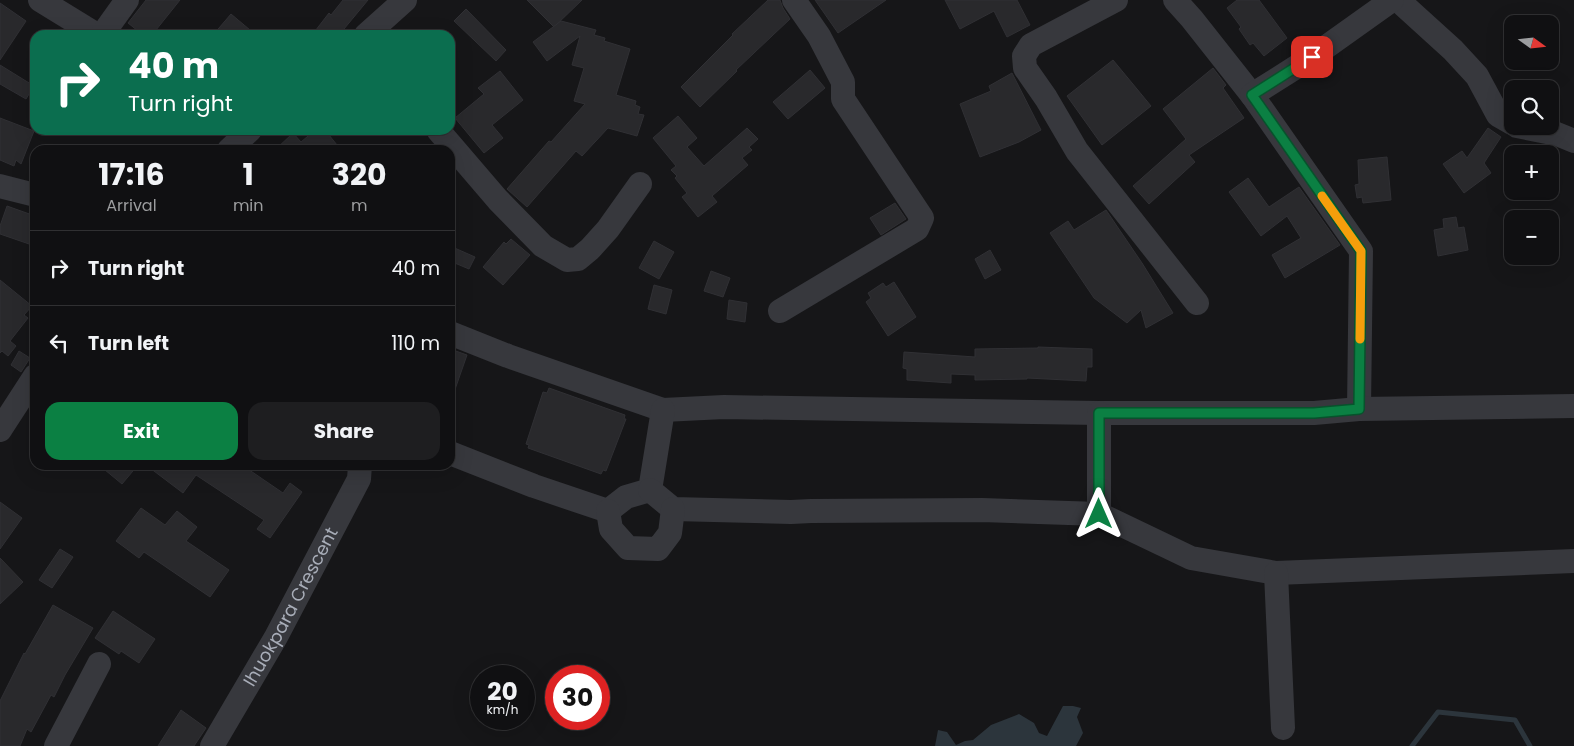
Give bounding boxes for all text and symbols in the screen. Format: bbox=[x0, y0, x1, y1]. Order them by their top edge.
north arrow bbox=[1504, 15, 1559, 70]
map controls bbox=[1504, 15, 1559, 265]
pin bbox=[1291, 36, 1333, 78]
text: 40 m bbox=[128, 41, 219, 90]
icon: arrive bbox=[1298, 43, 1326, 71]
icon: right bbox=[45, 50, 110, 115]
button: search bbox=[1504, 80, 1559, 135]
text: Turn right bbox=[128, 88, 233, 119]
button: + bbox=[1504, 145, 1559, 200]
text: 17:16 bbox=[98, 153, 165, 196]
text: 1 bbox=[243, 153, 254, 196]
text: 320 bbox=[332, 153, 387, 196]
text: Arrival bbox=[106, 194, 157, 217]
text: min bbox=[233, 194, 264, 217]
text: m bbox=[351, 194, 368, 217]
button: − bbox=[1504, 210, 1559, 265]
icon: right bbox=[45, 254, 73, 282]
text: Turn right bbox=[88, 255, 184, 282]
text: 40 m bbox=[391, 255, 440, 282]
icon: left bbox=[45, 329, 73, 357]
text: Turn left bbox=[88, 330, 169, 357]
text: 110 m bbox=[391, 330, 440, 357]
button: Exit bbox=[45, 402, 238, 460]
button: Share bbox=[248, 402, 440, 460]
position arrow bbox=[1072, 487, 1124, 539]
street label: Ihuokpara Crescent bbox=[237, 523, 344, 691]
speed limit sign: 30 bbox=[545, 665, 610, 730]
text: 20 bbox=[487, 674, 518, 709]
text: km/h bbox=[487, 701, 518, 718]

